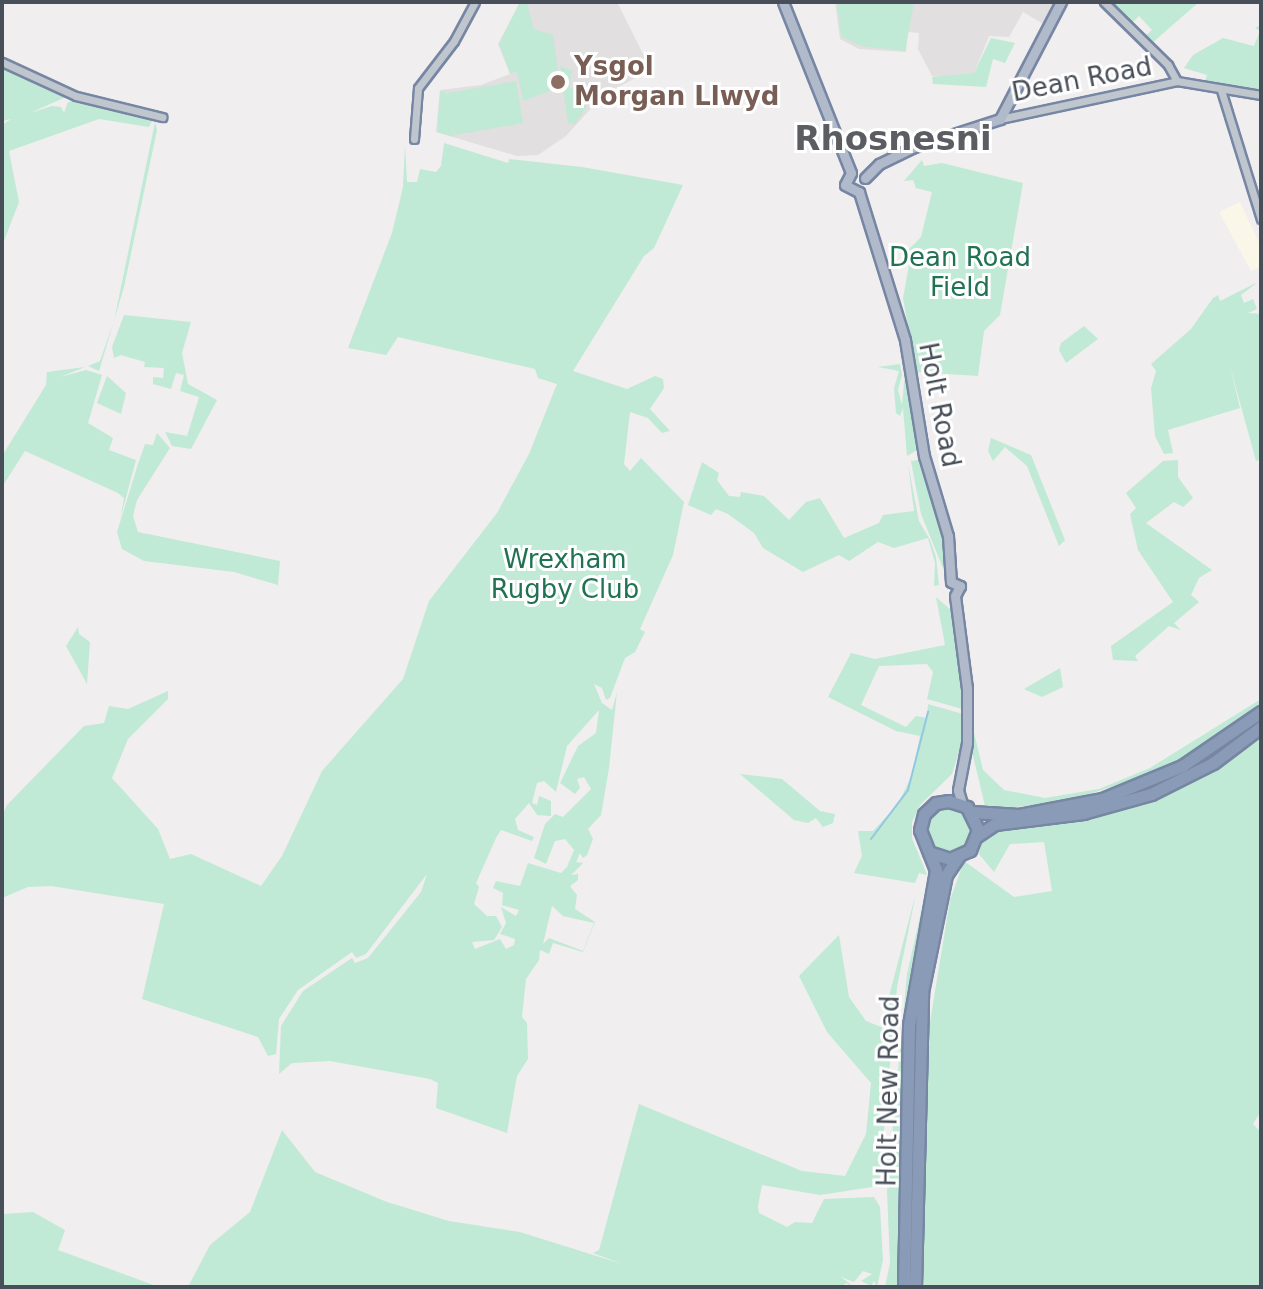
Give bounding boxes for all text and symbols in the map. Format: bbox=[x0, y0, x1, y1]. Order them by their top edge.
place label: Ysgol Morgan Llwyd bbox=[574, 51, 779, 112]
street label: Dean Road bbox=[1009, 51, 1155, 109]
marker: Ysgol Morgan Llwyd bbox=[549, 73, 567, 91]
district label: Rhosnesni bbox=[794, 119, 992, 159]
park label: Dean Road Field bbox=[889, 242, 1031, 304]
street label: Holt Road bbox=[912, 340, 966, 470]
park label: Wrexham Rugby Club bbox=[491, 544, 639, 606]
street label: Holt New Road bbox=[872, 995, 906, 1187]

